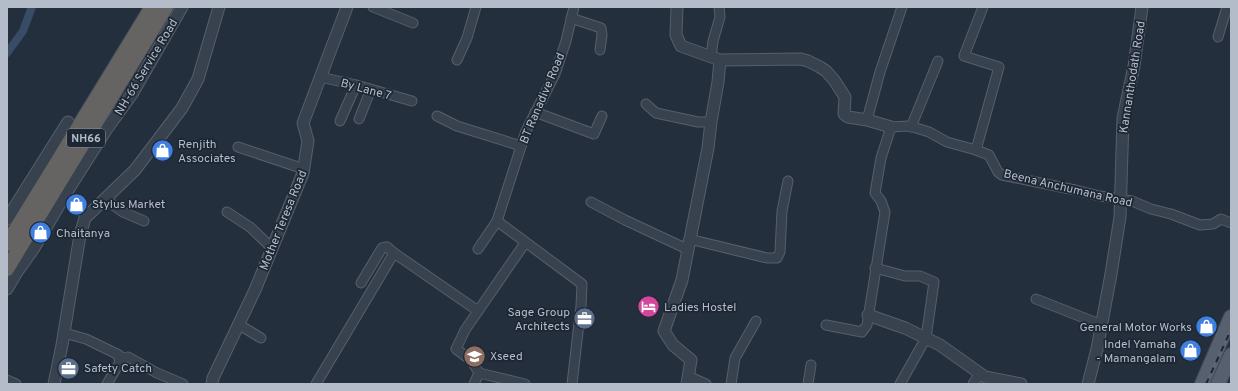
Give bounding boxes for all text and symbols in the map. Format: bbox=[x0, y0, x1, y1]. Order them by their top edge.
street label: NH-66 Service Road bbox=[112, 16, 182, 119]
street label: Kannanthodath Road bbox=[1116, 20, 1150, 135]
street label: BT Ranadive Road bbox=[516, 50, 569, 146]
street label: By Lane 7 bbox=[339, 76, 393, 104]
road number: NH66 bbox=[67, 129, 105, 147]
place label: Renjith Associates bbox=[178, 137, 236, 167]
shop icon: Renjith Associates bbox=[150, 138, 176, 164]
street label: Beena Anchumana Road bbox=[1002, 166, 1134, 212]
street label: Mother Teresa Road bbox=[257, 168, 311, 273]
shop icon: Stylus Market bbox=[64, 191, 90, 217]
place label: Stylus Market bbox=[92, 197, 165, 213]
shop icon: Chaitanya bbox=[28, 220, 54, 246]
place label: Chaitanya bbox=[56, 226, 110, 242]
hotel icon: Ladies Hostel bbox=[635, 294, 661, 320]
place label: Ladies Hostel bbox=[664, 300, 736, 316]
place label: Sage Group Architects bbox=[507, 305, 570, 335]
office icon: Sage Group Architects bbox=[572, 306, 598, 332]
shop icon: General Motor Works bbox=[1194, 314, 1220, 340]
place label: General Motor Works bbox=[1080, 320, 1192, 336]
place label: Indel Yamaha - Mamangalam bbox=[1096, 337, 1176, 367]
shop icon: Indel Yamaha - Mamangalam bbox=[1178, 338, 1204, 364]
school or university icon: Xseed bbox=[462, 343, 488, 369]
place label: Xseed bbox=[490, 349, 523, 365]
office icon: Safety Catch bbox=[55, 355, 81, 381]
place label: Safety Catch bbox=[84, 361, 152, 377]

